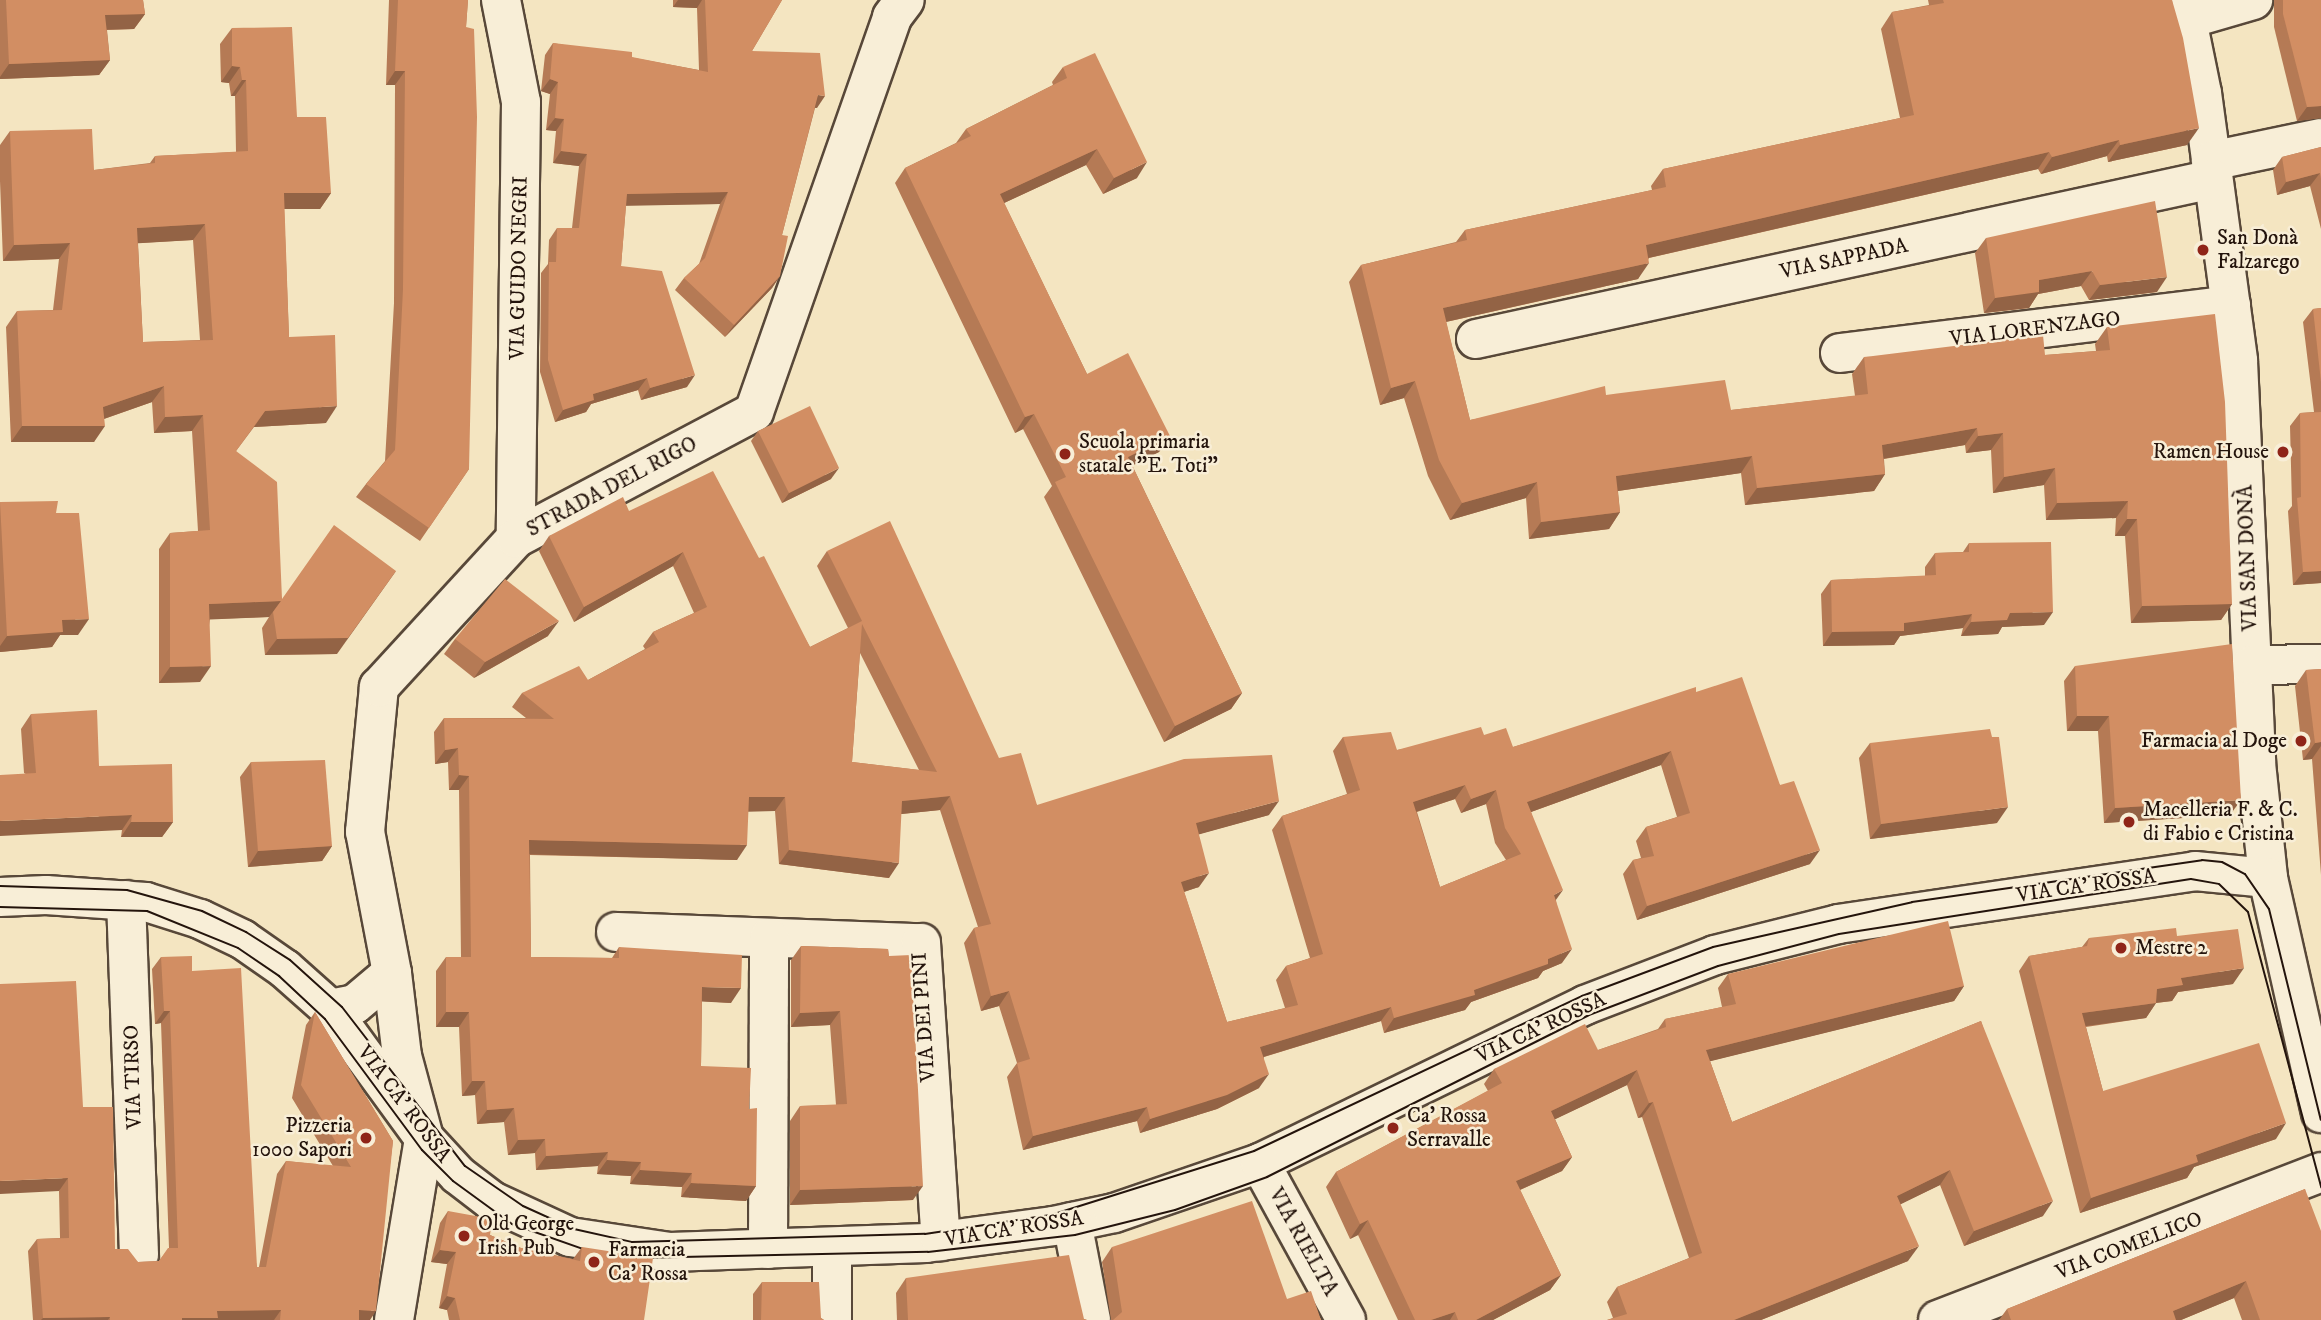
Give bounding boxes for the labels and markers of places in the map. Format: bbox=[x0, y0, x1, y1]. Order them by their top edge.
place label: San Donà Falzarego bbox=[2217, 225, 2299, 275]
marker: San Donà Falzarego bbox=[2195, 242, 2211, 258]
place label: Scuola primaria statale "E. Toti" bbox=[1079, 429, 1218, 479]
place label: Ramen House bbox=[2153, 439, 2269, 465]
marker: Ramen House bbox=[2275, 444, 2291, 460]
marker: Scuola primaria statale "E. Toti" bbox=[1057, 446, 1073, 462]
place label: Farmacia al Doge bbox=[2141, 728, 2287, 754]
marker: Farmacia al Doge bbox=[2293, 733, 2309, 749]
place label: Macelleria F. & C. di Fabio e Cristina bbox=[2143, 797, 2298, 847]
marker: Macelleria F. & C. di Fabio e Cristina bbox=[2121, 814, 2137, 830]
place label: Mestre 2 bbox=[2135, 935, 2208, 961]
marker: Mestre 2 bbox=[2113, 940, 2129, 956]
place label: Ca' Rossa Serravalle bbox=[1407, 1103, 1491, 1153]
place label: Pizzeria 1000 Sapori bbox=[252, 1113, 352, 1163]
marker: Ca' Rossa Serravalle bbox=[1385, 1120, 1401, 1136]
marker: Pizzeria 1000 Sapori bbox=[358, 1130, 374, 1146]
place label: Old George Irish Pub bbox=[478, 1211, 574, 1261]
marker: Old George Irish Pub bbox=[456, 1228, 472, 1244]
place label: Farmacia Ca' Rossa bbox=[608, 1237, 688, 1287]
marker: Farmacia Ca' Rossa bbox=[586, 1254, 602, 1270]

